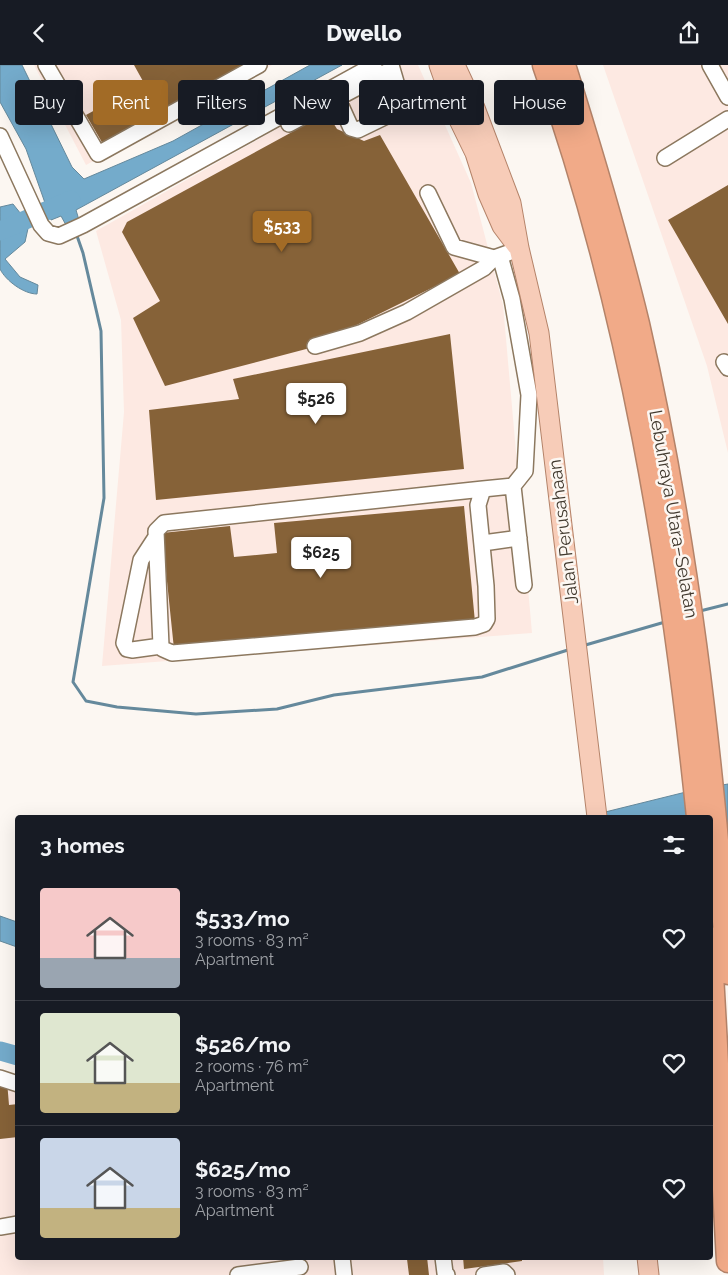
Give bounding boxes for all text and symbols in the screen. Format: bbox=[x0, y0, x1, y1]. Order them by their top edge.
icon: back bbox=[25, 19, 53, 47]
icon: share bbox=[675, 19, 703, 47]
text: Dwello bbox=[326, 20, 402, 46]
chip: Buy bbox=[15, 80, 83, 125]
chip: Rent bbox=[93, 80, 168, 125]
chip: Filters bbox=[178, 80, 265, 125]
chip: New bbox=[275, 80, 349, 125]
chip: Apartment bbox=[359, 80, 484, 125]
chip: House bbox=[494, 80, 584, 125]
pin: $533 bbox=[252, 211, 312, 253]
text: $533 bbox=[264, 217, 300, 236]
pin: $526 bbox=[286, 383, 346, 425]
text: $526 bbox=[297, 389, 335, 408]
street label: Lebuhraya Utara–Selatan bbox=[645, 408, 703, 620]
street label: Jalan Perusahaan bbox=[544, 458, 582, 606]
pin: $625 bbox=[291, 537, 351, 579]
text: $625 bbox=[302, 543, 340, 562]
icon: filters bbox=[660, 831, 688, 859]
text: 3 homes bbox=[40, 833, 125, 858]
text: $533/mo bbox=[195, 906, 290, 931]
icon: home bbox=[80, 908, 140, 968]
icon: heart bbox=[660, 924, 688, 952]
text: 3 rooms · 83 m² bbox=[195, 931, 309, 950]
text: Apartment bbox=[195, 950, 274, 969]
text: $526/mo bbox=[195, 1032, 291, 1057]
icon: home bbox=[80, 1033, 140, 1093]
icon: heart bbox=[660, 1049, 688, 1077]
text: 2 rooms · 76 m² bbox=[195, 1057, 309, 1076]
text: Apartment bbox=[195, 1076, 274, 1095]
text: $625/mo bbox=[195, 1157, 291, 1182]
icon: home bbox=[80, 1158, 140, 1218]
icon: heart bbox=[660, 1174, 688, 1202]
text: 3 rooms · 83 m² bbox=[195, 1182, 309, 1201]
text: Apartment bbox=[195, 1201, 274, 1220]

